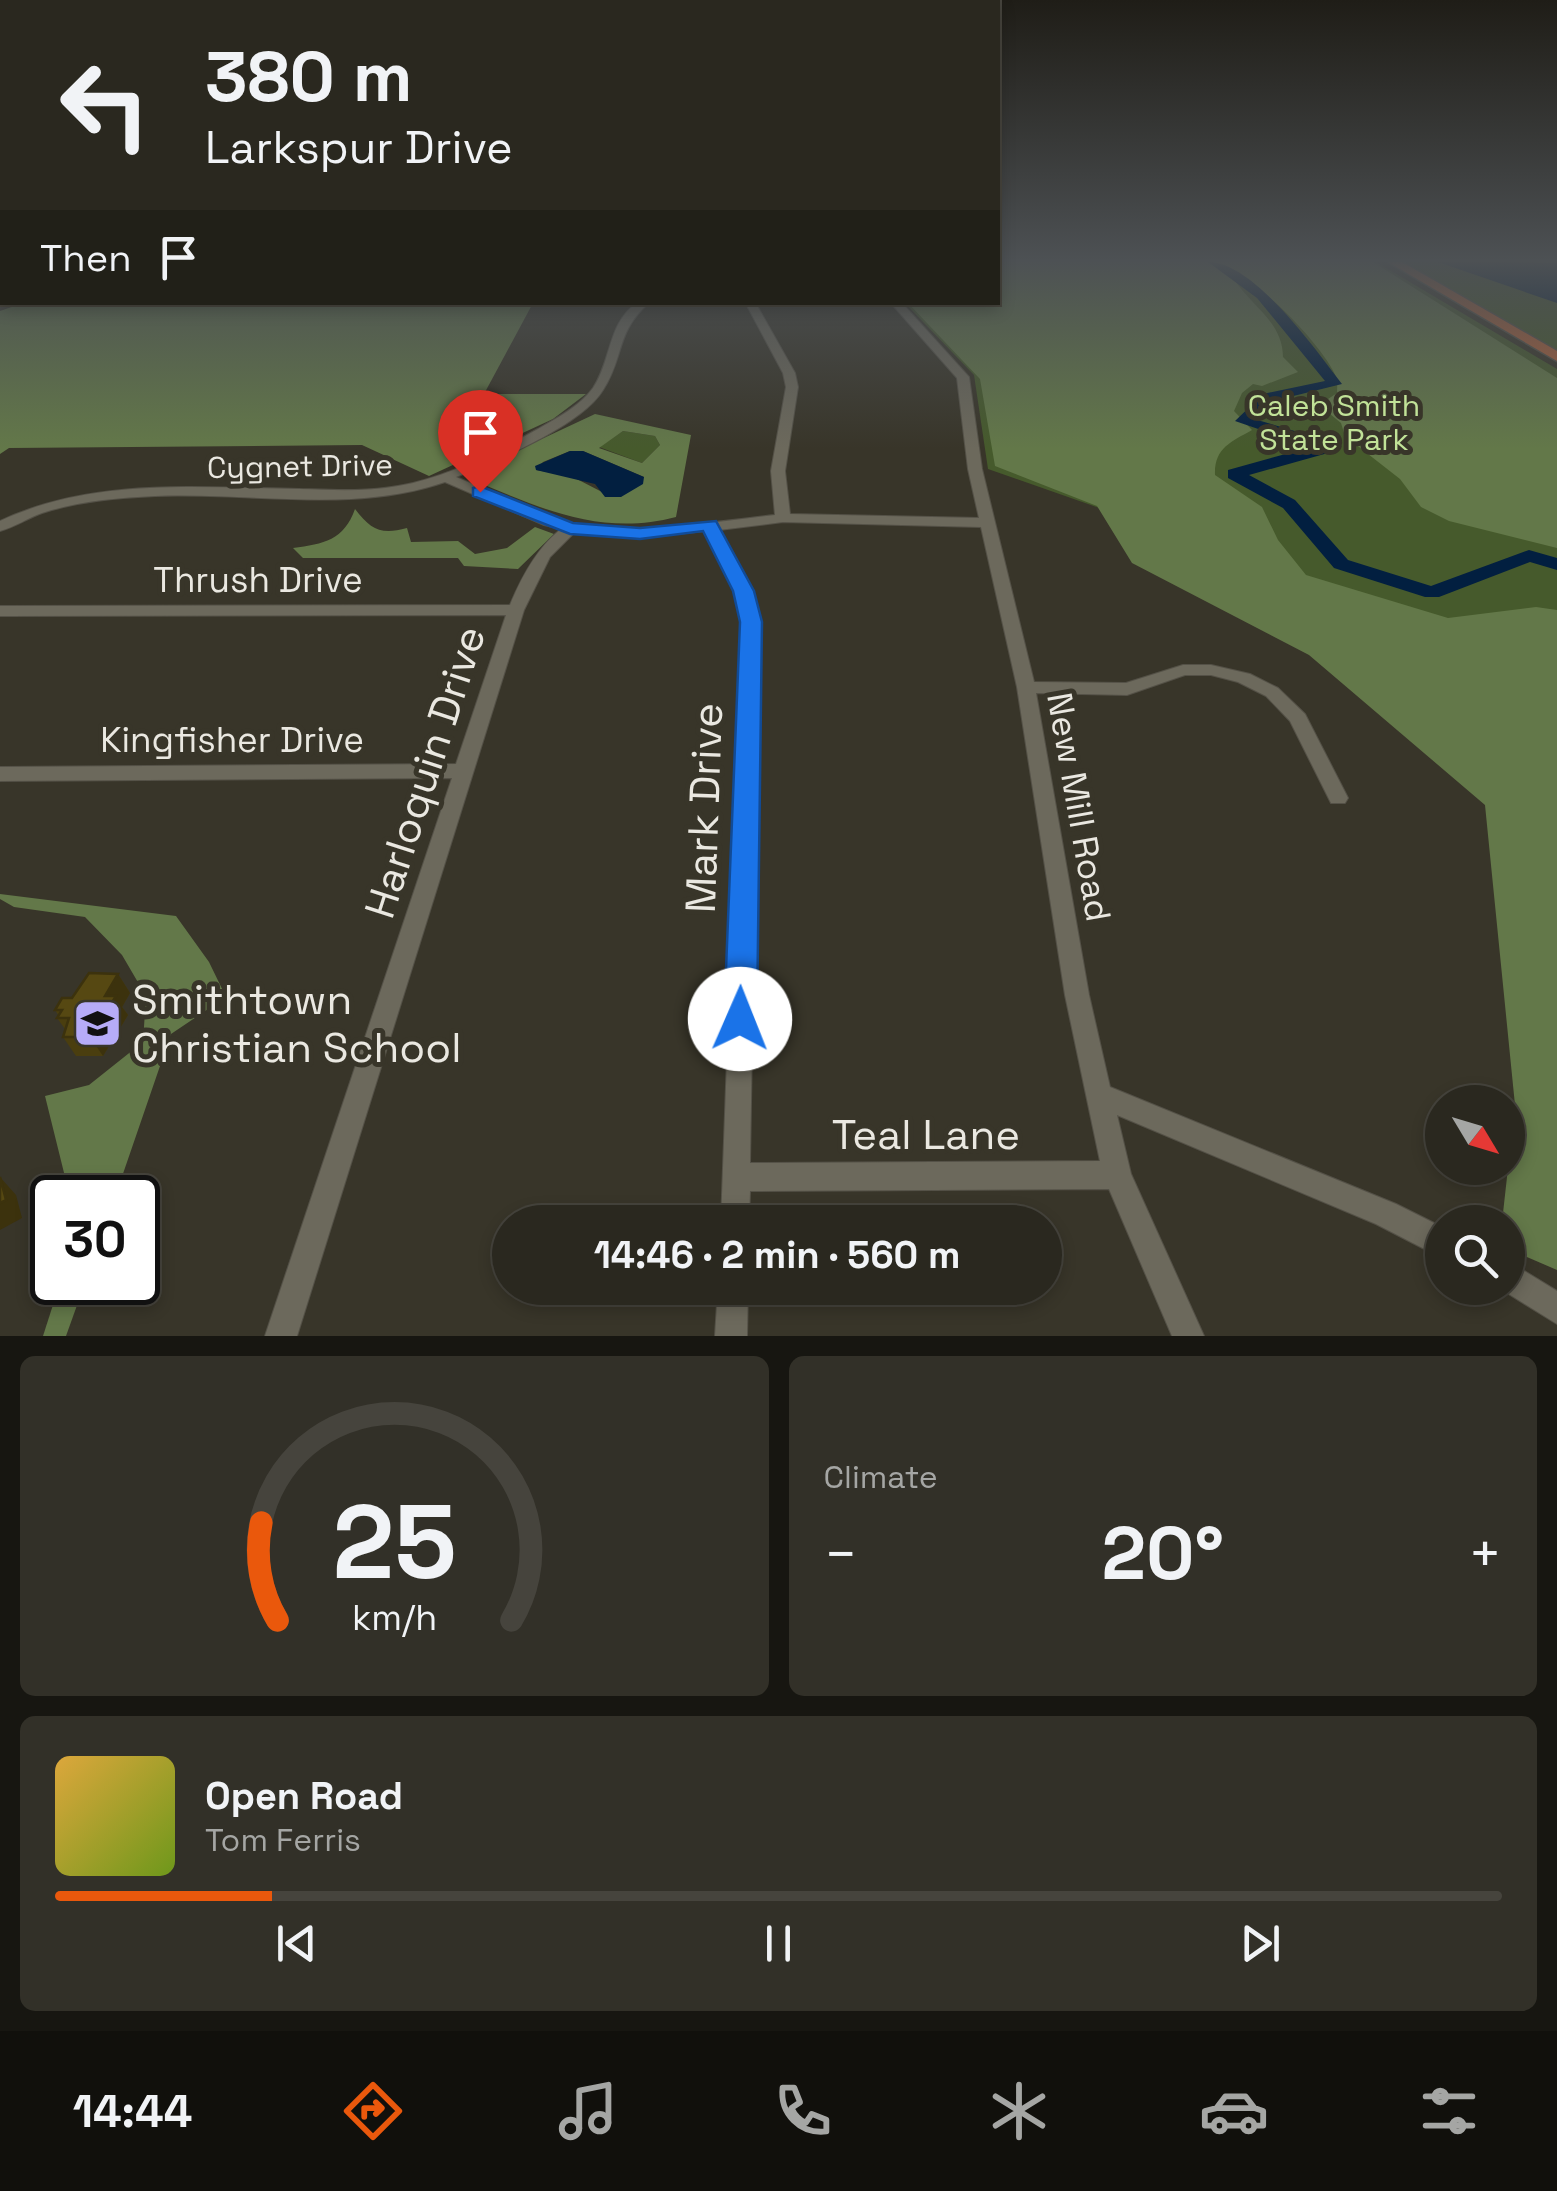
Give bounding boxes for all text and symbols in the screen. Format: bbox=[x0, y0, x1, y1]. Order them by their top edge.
text: 380 m bbox=[205, 32, 412, 121]
icon: left bbox=[40, 40, 170, 170]
text: Larkspur Drive bbox=[205, 119, 513, 176]
icon: arrive bbox=[151, 230, 206, 285]
text: Then bbox=[40, 234, 131, 282]
park label: Caleb Smith State Park bbox=[1248, 386, 1420, 459]
pin bbox=[438, 390, 523, 493]
icon: arrive bbox=[453, 405, 508, 460]
street label: Cygnet Drive bbox=[207, 445, 393, 487]
street label: Thrush Drive bbox=[153, 558, 363, 602]
street label: Harloquin Drive bbox=[353, 619, 497, 925]
street label: New Mill Road bbox=[1037, 689, 1121, 925]
street label: Mark Drive bbox=[674, 702, 734, 914]
street label: Kingfisher Drive bbox=[100, 718, 364, 762]
position arrow bbox=[688, 967, 792, 1071]
place label: Smithtown Christian School bbox=[132, 973, 462, 1074]
school or university icon: Smithtown Christian School bbox=[71, 997, 123, 1049]
north arrow bbox=[1425, 1085, 1525, 1185]
map controls bbox=[1425, 1085, 1525, 1305]
street label: Teal Lane bbox=[832, 1108, 1020, 1161]
speed limit sign: 30 bbox=[30, 1175, 160, 1305]
button: search bbox=[1425, 1205, 1525, 1305]
text: 14:46 · 2 min · 560 m bbox=[594, 1231, 960, 1279]
text: Climate bbox=[824, 1457, 938, 1497]
text: 25 bbox=[332, 1476, 456, 1608]
text: 20° bbox=[1101, 1505, 1224, 1601]
text: − bbox=[824, 1519, 858, 1589]
text: + bbox=[1468, 1519, 1502, 1589]
text: km/h bbox=[352, 1595, 437, 1640]
text: Open Road bbox=[205, 1772, 403, 1820]
text: Tom Ferris bbox=[205, 1820, 361, 1860]
icon: previous bbox=[269, 1916, 324, 1971]
icon: pause bbox=[751, 1916, 806, 1971]
icon: next bbox=[1233, 1916, 1288, 1971]
icon: directions bbox=[338, 2076, 408, 2146]
icon: music bbox=[553, 2076, 623, 2146]
icon: phone bbox=[768, 2076, 838, 2146]
icon: climate bbox=[984, 2076, 1054, 2146]
icon: car bbox=[1199, 2076, 1269, 2146]
icon: filters bbox=[1414, 2076, 1484, 2146]
text: 14:44 bbox=[73, 2083, 192, 2140]

